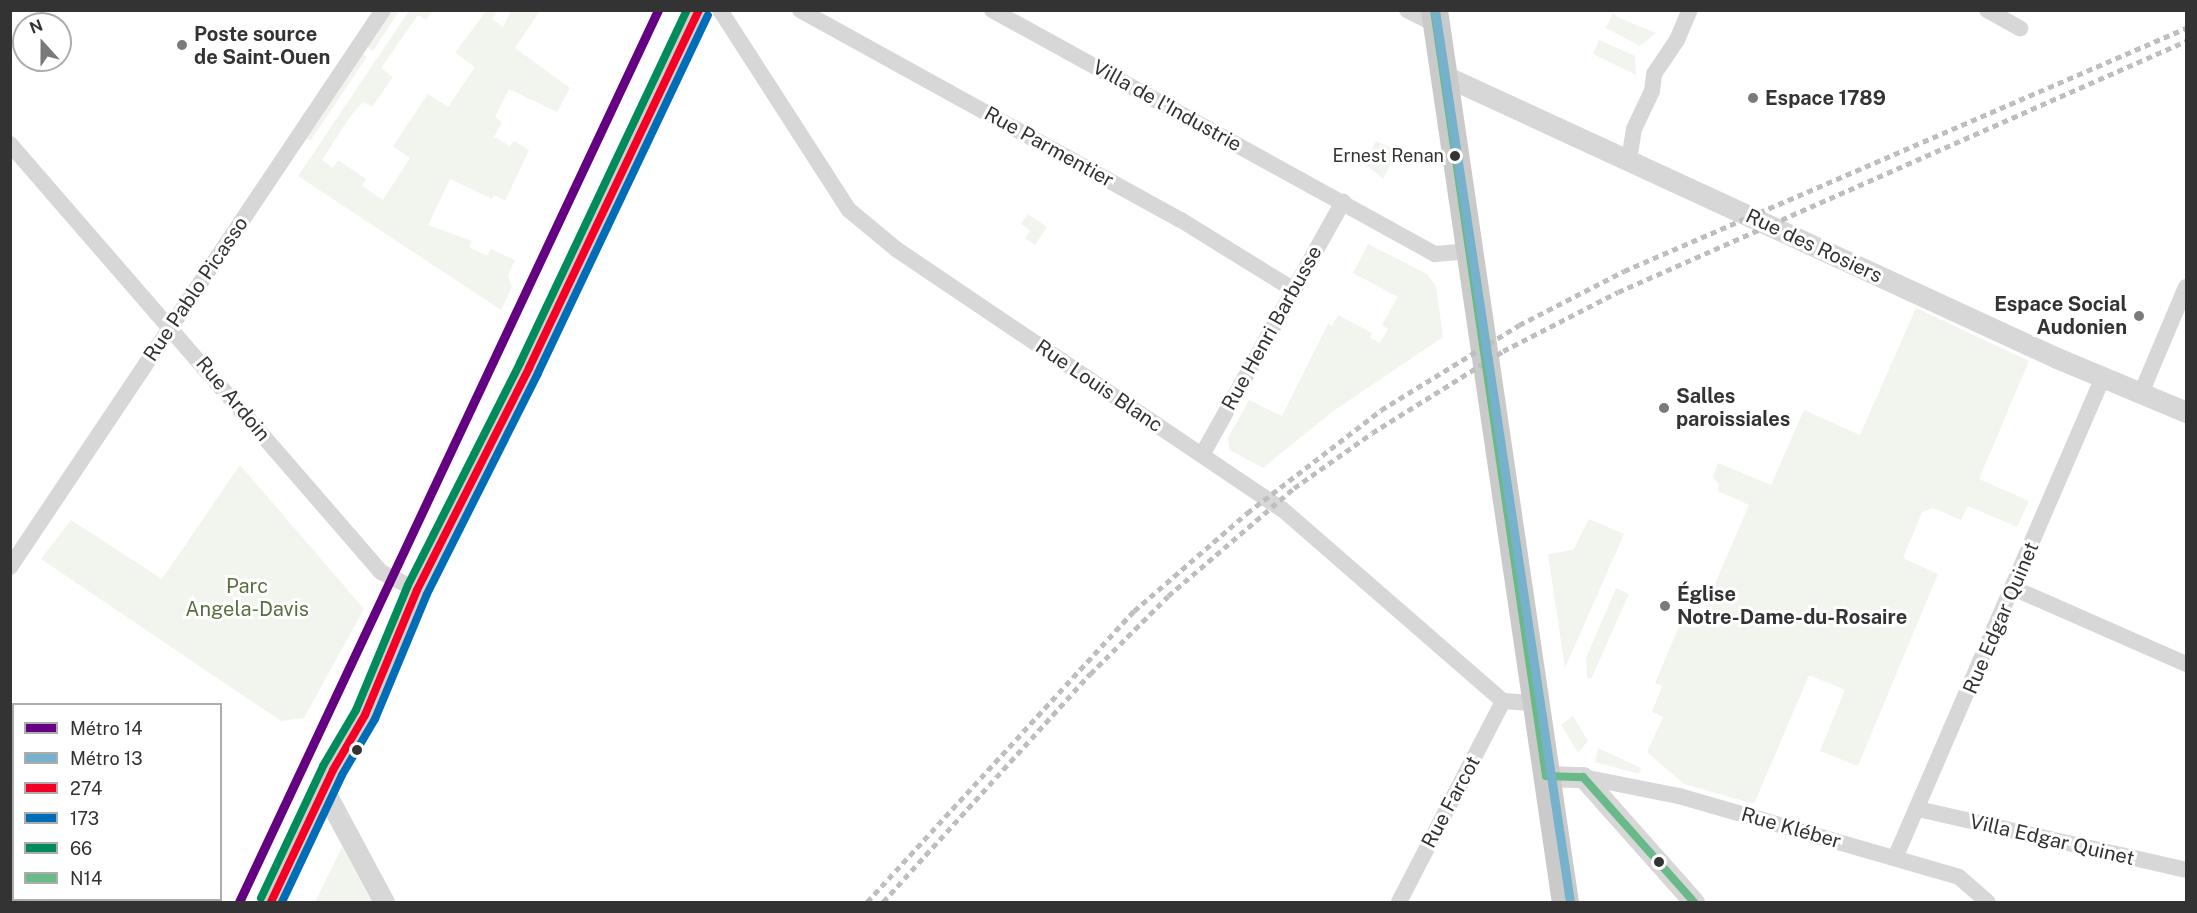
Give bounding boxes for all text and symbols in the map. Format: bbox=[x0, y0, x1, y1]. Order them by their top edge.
north arrow bbox=[12, 12, 72, 72]
text: N bbox=[27, 15, 45, 38]
place label: Poste source de Saint-Ouen bbox=[194, 22, 330, 69]
marker: Poste source de Saint-Ouen bbox=[175, 38, 189, 52]
street label: Villa de l'Industrie bbox=[1088, 55, 1246, 157]
place label: Espace 1789 bbox=[1765, 86, 1886, 110]
marker: Espace 1789 bbox=[1746, 91, 1760, 105]
street label: Rue Parmentier bbox=[980, 102, 1118, 192]
place label: Ernest Renan bbox=[1332, 145, 1444, 167]
marker: Ernest Renan bbox=[1449, 150, 1461, 162]
street label: Rue des Rosiers bbox=[1742, 204, 1886, 288]
street label: Rue Pablo Picasso bbox=[139, 212, 253, 366]
street label: Rue Henri Barbusse bbox=[1217, 242, 1327, 414]
place label: Espace Social Audonien bbox=[1994, 292, 2127, 339]
marker: Espace Social Audonien bbox=[2132, 309, 2146, 323]
street label: Rue Louis Blanc bbox=[1031, 335, 1167, 437]
street label: Rue Ardoin bbox=[191, 352, 275, 446]
place label: Salles paroissiales bbox=[1676, 384, 1790, 431]
marker: Salles paroissiales bbox=[1657, 401, 1671, 415]
street label: Rue Edgar Quinet bbox=[1958, 538, 2044, 698]
park label: Parc Angela-Davis bbox=[185, 575, 309, 622]
place label: Église Notre-Dame-du-Rosaire bbox=[1677, 582, 1907, 629]
marker: Église Notre-Dame-du-Rosaire bbox=[1658, 599, 1672, 613]
legend bbox=[12, 703, 222, 901]
text: Métro 14 bbox=[70, 718, 143, 739]
unlabelled marker bbox=[351, 744, 363, 756]
text: Métro 13 bbox=[70, 748, 143, 769]
street label: Rue Farcot bbox=[1417, 752, 1485, 852]
text: 274 bbox=[70, 778, 102, 799]
street label: Rue Kléber bbox=[1738, 802, 1844, 854]
text: 173 bbox=[70, 808, 99, 829]
street label: Villa Edgar Quinet bbox=[1967, 809, 2137, 871]
text: 66 bbox=[70, 838, 92, 859]
unlabelled marker bbox=[1653, 856, 1665, 868]
text: N14 bbox=[70, 868, 102, 889]

